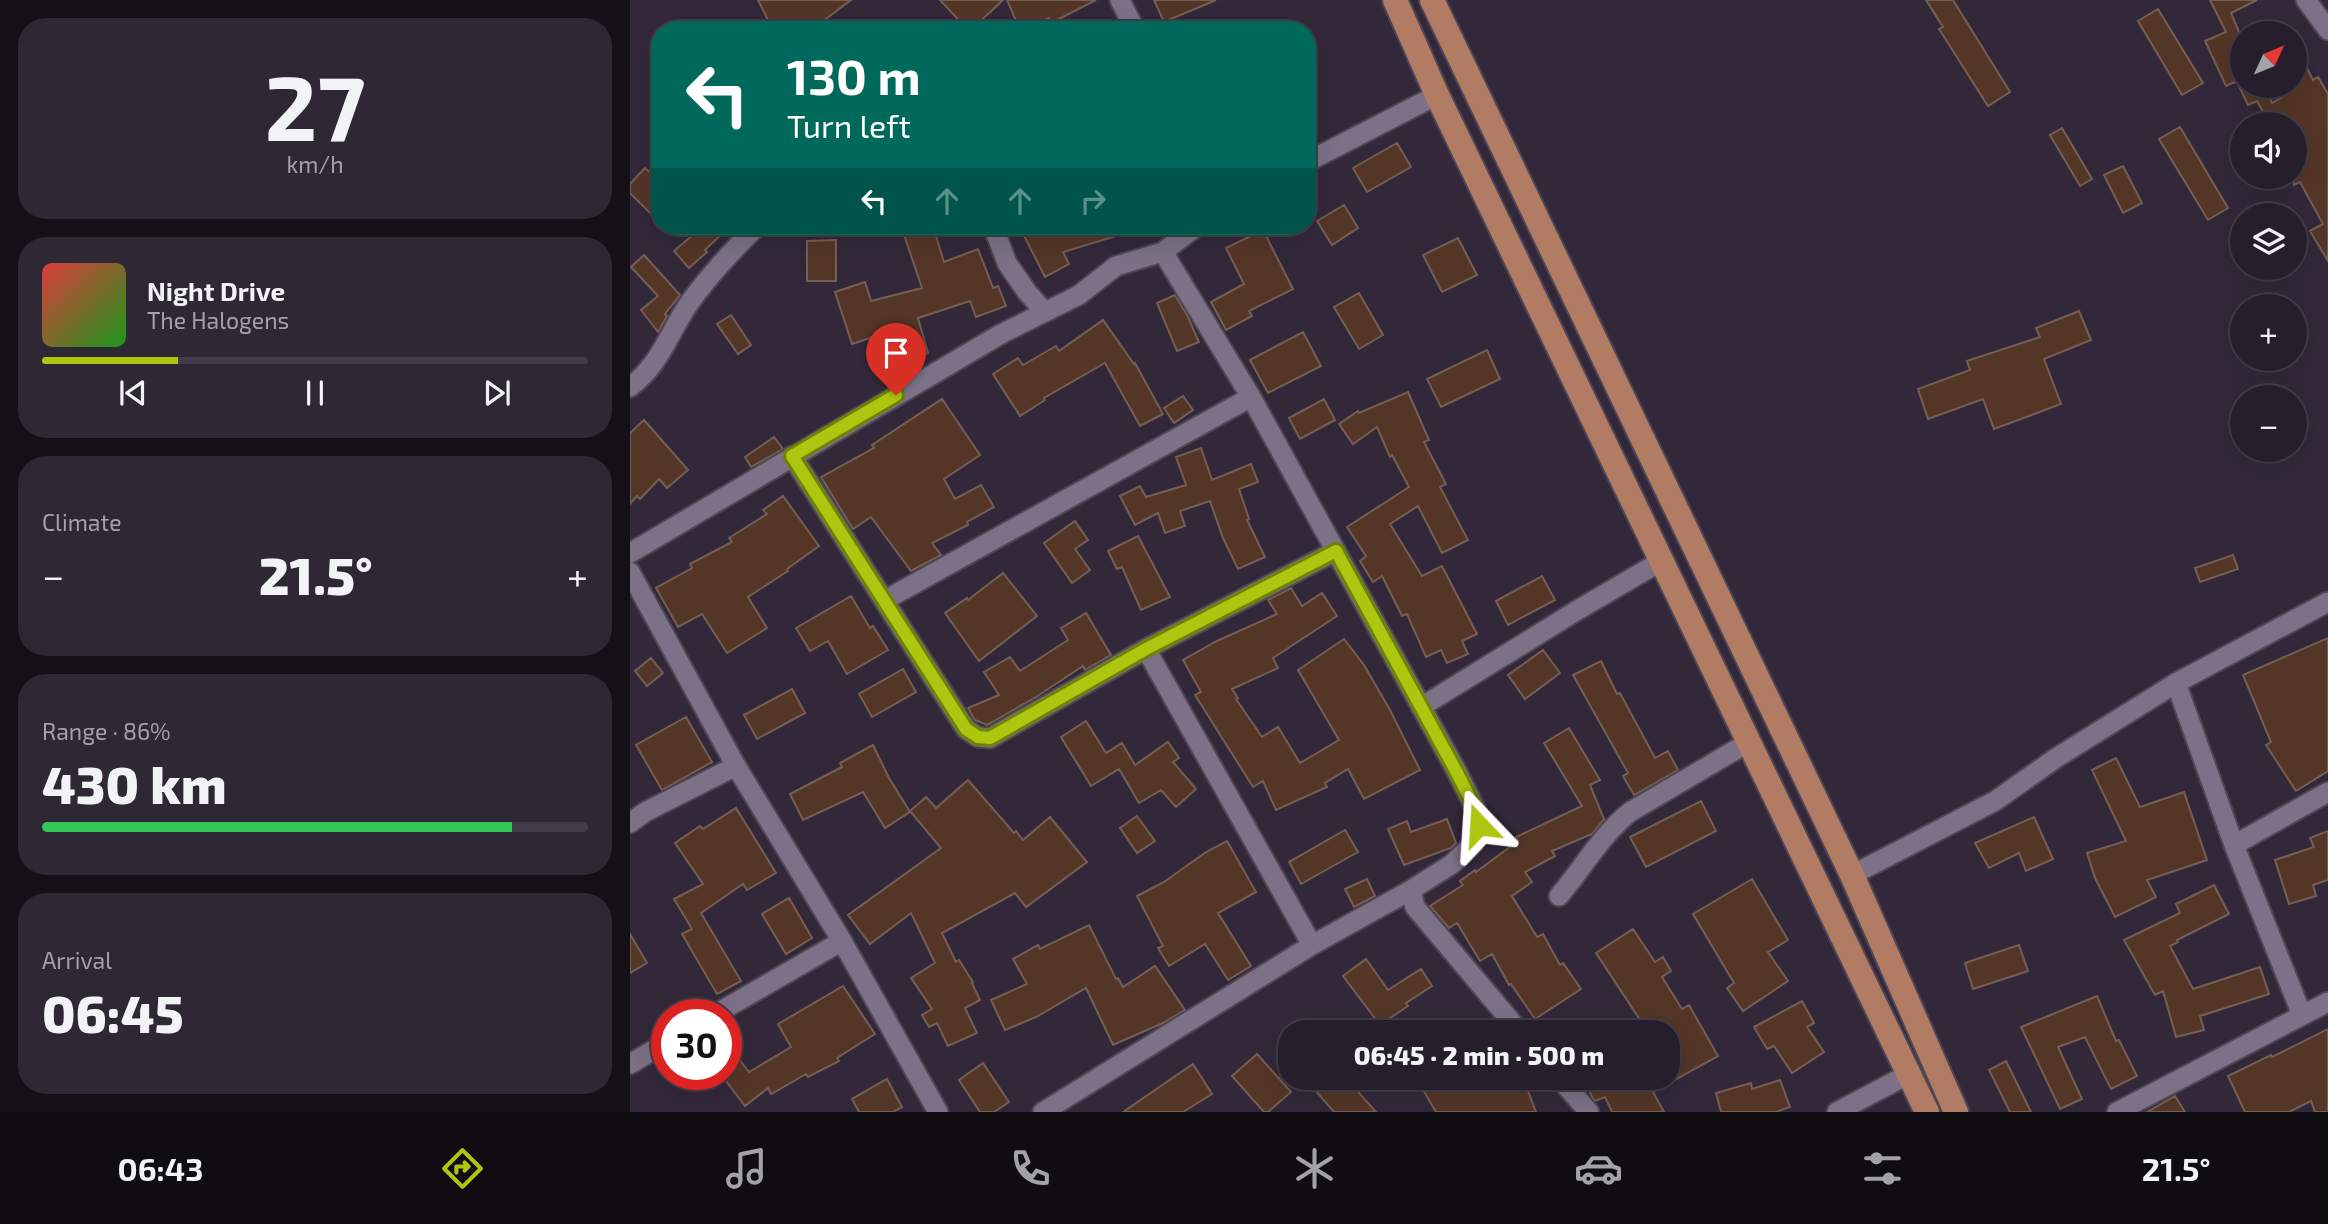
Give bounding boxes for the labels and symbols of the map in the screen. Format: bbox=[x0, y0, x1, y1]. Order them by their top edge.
north arrow bbox=[2230, 21, 2306, 98]
pin bbox=[866, 323, 926, 395]
position arrow bbox=[1442, 788, 1516, 862]
speed limit sign: 30 bbox=[651, 999, 742, 1090]

